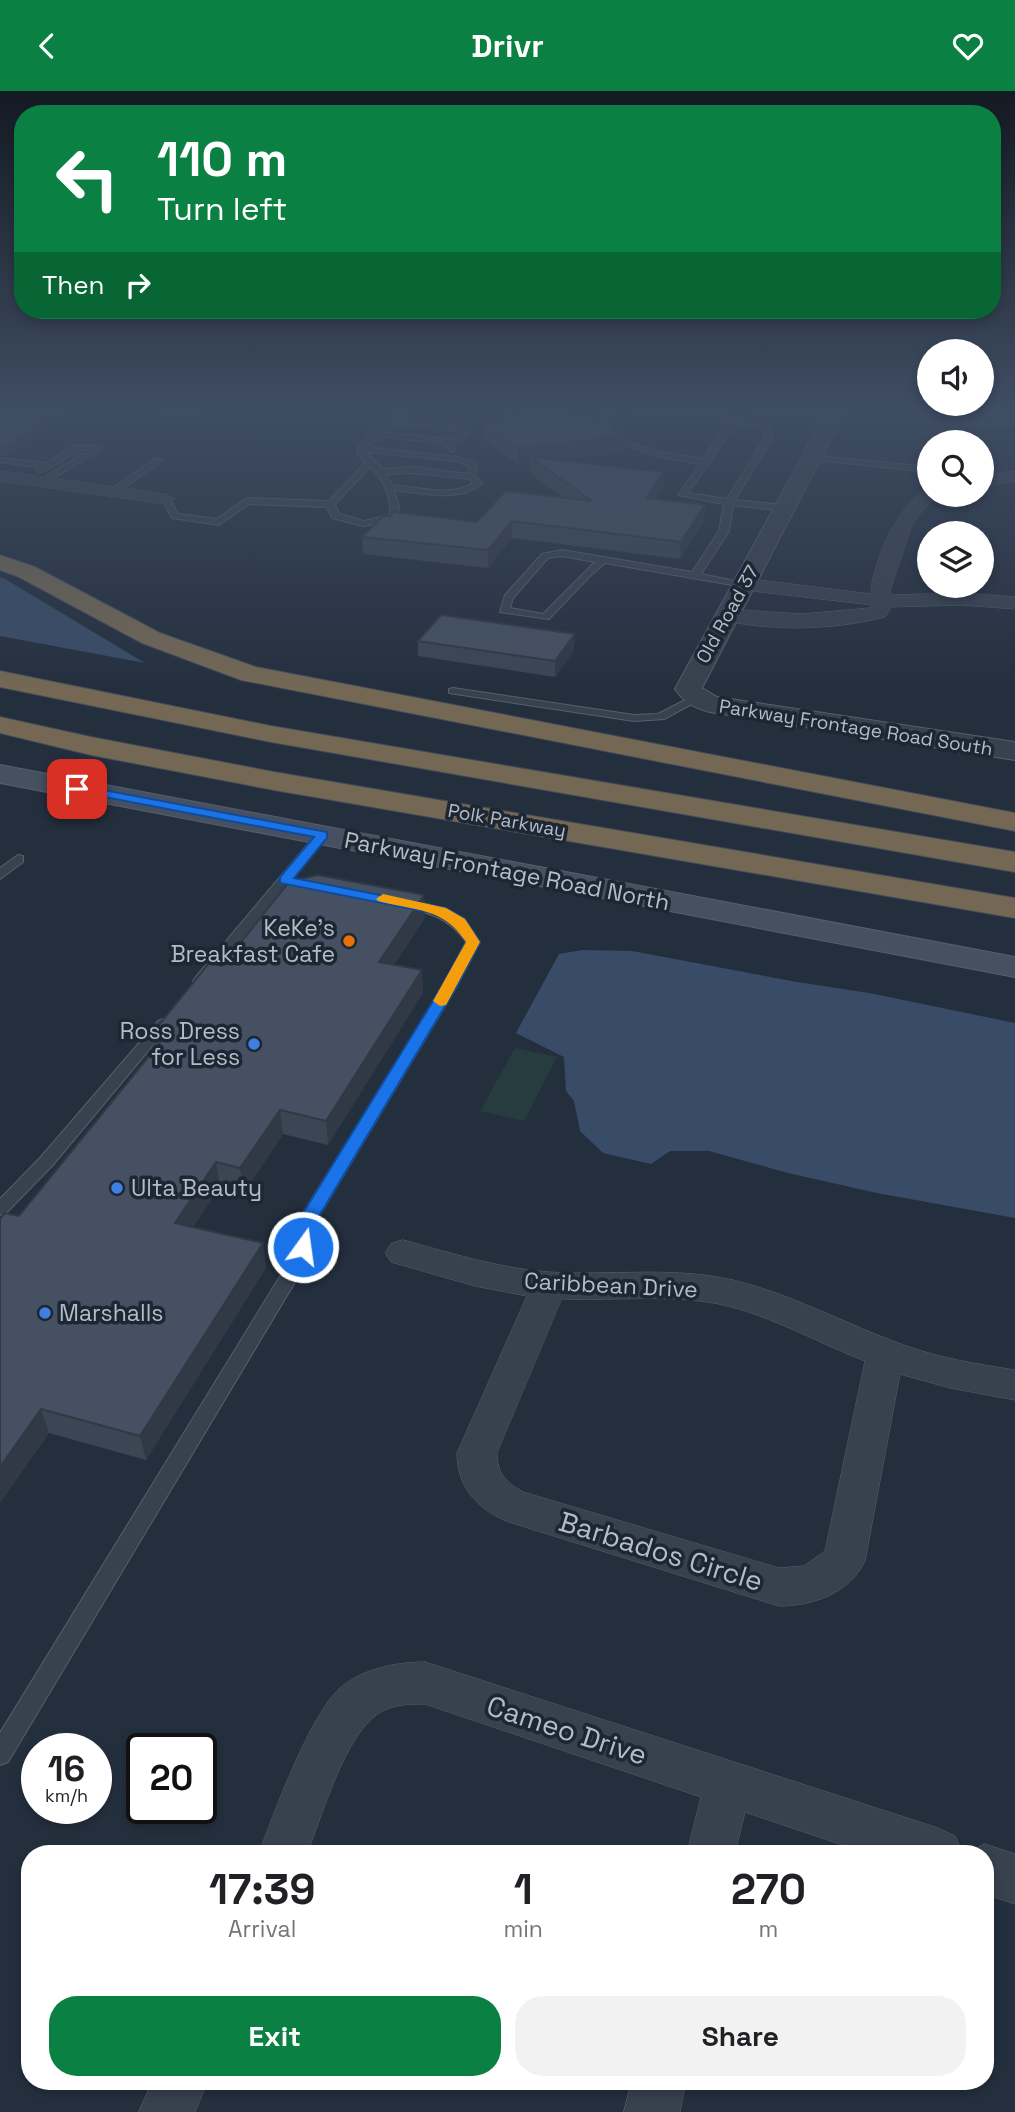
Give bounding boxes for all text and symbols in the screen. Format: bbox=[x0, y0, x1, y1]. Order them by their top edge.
text: Drivr bbox=[471, 26, 544, 66]
icon: back bbox=[28, 27, 66, 65]
icon: heart bbox=[949, 27, 987, 65]
text: 110 m bbox=[157, 128, 287, 190]
icon: left bbox=[42, 133, 133, 224]
text: Turn left bbox=[157, 189, 287, 229]
icon: right bbox=[119, 266, 157, 304]
text: Then bbox=[42, 268, 105, 302]
map controls bbox=[917, 339, 994, 598]
button: sound bbox=[917, 339, 994, 416]
button: search bbox=[917, 430, 994, 507]
button: layers bbox=[917, 521, 994, 598]
street label: Old Road 37 bbox=[690, 561, 765, 668]
street label: Parkway Frontage Road South bbox=[717, 694, 994, 761]
pin bbox=[47, 759, 107, 819]
icon: arrive bbox=[58, 770, 96, 808]
street label: Polk Parkway bbox=[446, 798, 568, 843]
street label: Parkway Frontage Road North bbox=[342, 825, 672, 917]
place label: KeKe's Breakfast Cafe bbox=[170, 913, 335, 969]
marker: KeKe's Breakfast Cafe bbox=[341, 933, 357, 949]
place label: Ross Dress for Less bbox=[120, 1016, 240, 1072]
marker: Ross Dress for Less bbox=[246, 1036, 262, 1052]
place label: Ulta Beauty bbox=[131, 1173, 262, 1203]
marker: Ulta Beauty bbox=[109, 1180, 125, 1196]
position arrow bbox=[266, 1210, 340, 1284]
street label: Caribbean Drive bbox=[523, 1265, 699, 1305]
place label: Marshalls bbox=[59, 1298, 163, 1328]
marker: Marshalls bbox=[37, 1305, 53, 1321]
street label: Barbados Circle bbox=[555, 1503, 767, 1599]
street label: Cameo Drive bbox=[482, 1687, 652, 1773]
speed limit sign: 20 bbox=[126, 1733, 217, 1824]
text: 16 bbox=[48, 1747, 85, 1791]
text: km/h bbox=[45, 1784, 88, 1807]
text: 17:39 bbox=[209, 1863, 315, 1916]
text: 1 bbox=[514, 1863, 533, 1916]
text: 270 bbox=[731, 1863, 806, 1916]
text: Arrival bbox=[228, 1914, 296, 1944]
text: min bbox=[503, 1914, 543, 1944]
text: m bbox=[759, 1914, 778, 1944]
button: Exit bbox=[49, 1996, 501, 2076]
button: Share bbox=[515, 1996, 966, 2076]

